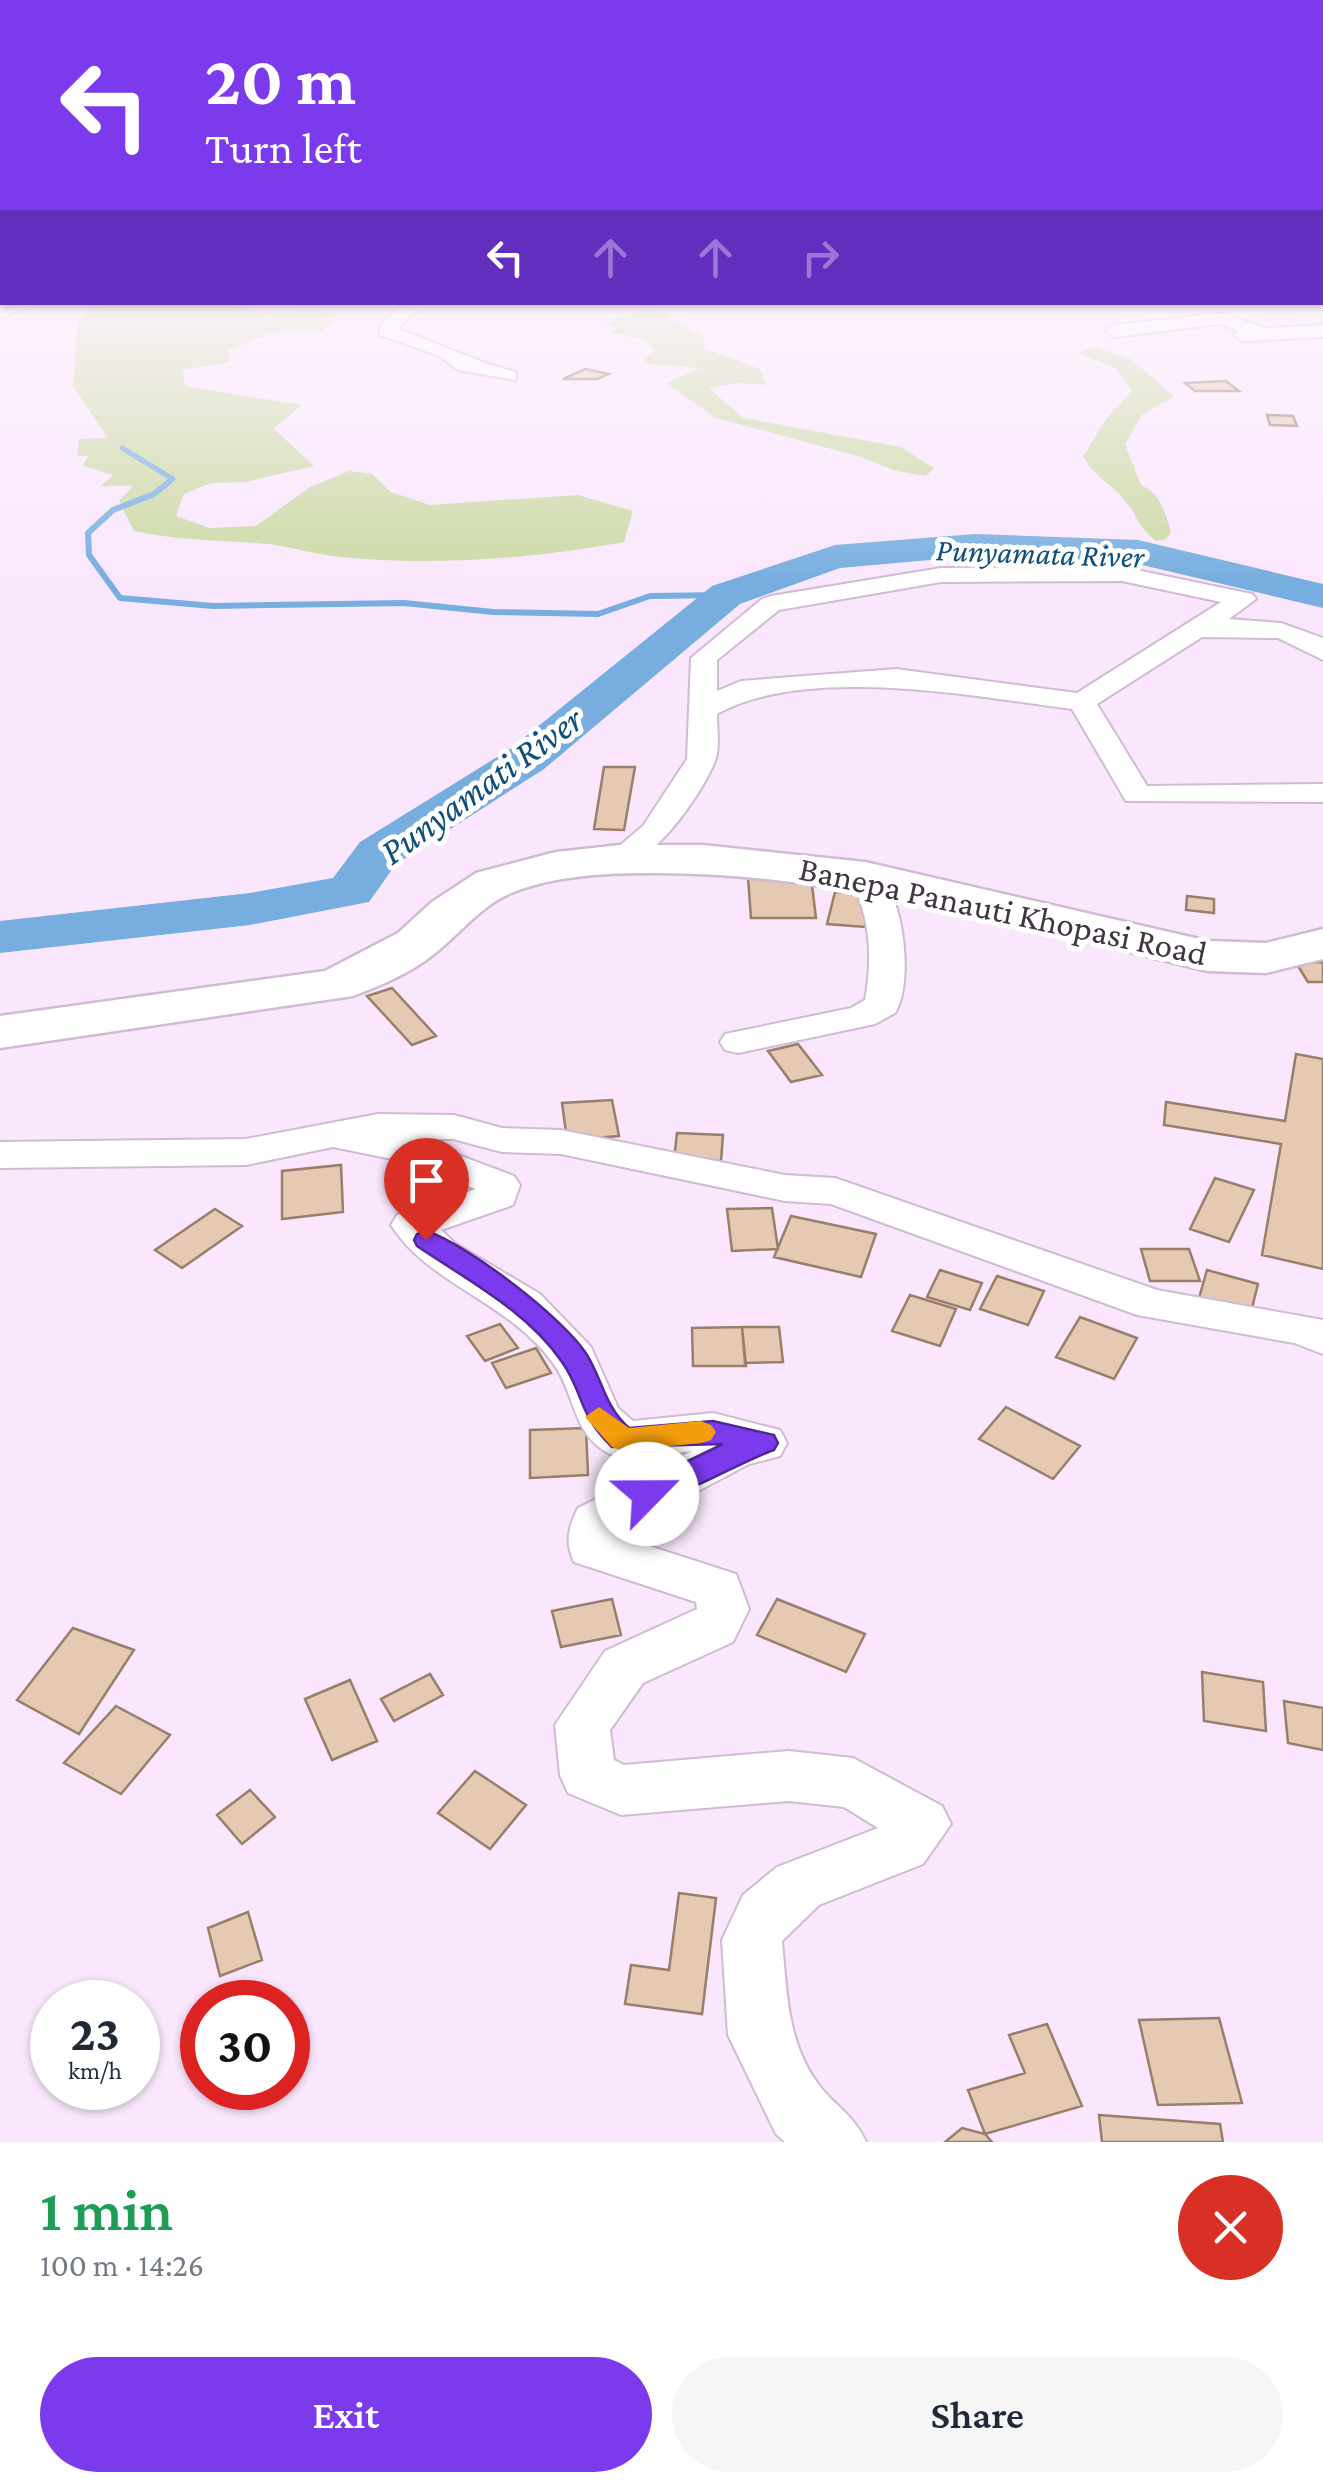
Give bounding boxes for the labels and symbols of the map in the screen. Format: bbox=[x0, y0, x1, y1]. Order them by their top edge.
water label: Punyamata River bbox=[935, 531, 1146, 575]
water label: Punyamati River bbox=[372, 697, 592, 872]
street label: Banepa Panauti Khopasi Road bbox=[795, 849, 1211, 973]
pin bbox=[384, 1138, 469, 1241]
position arrow bbox=[595, 1442, 699, 1546]
speed limit sign: 30 bbox=[180, 1980, 310, 2110]

